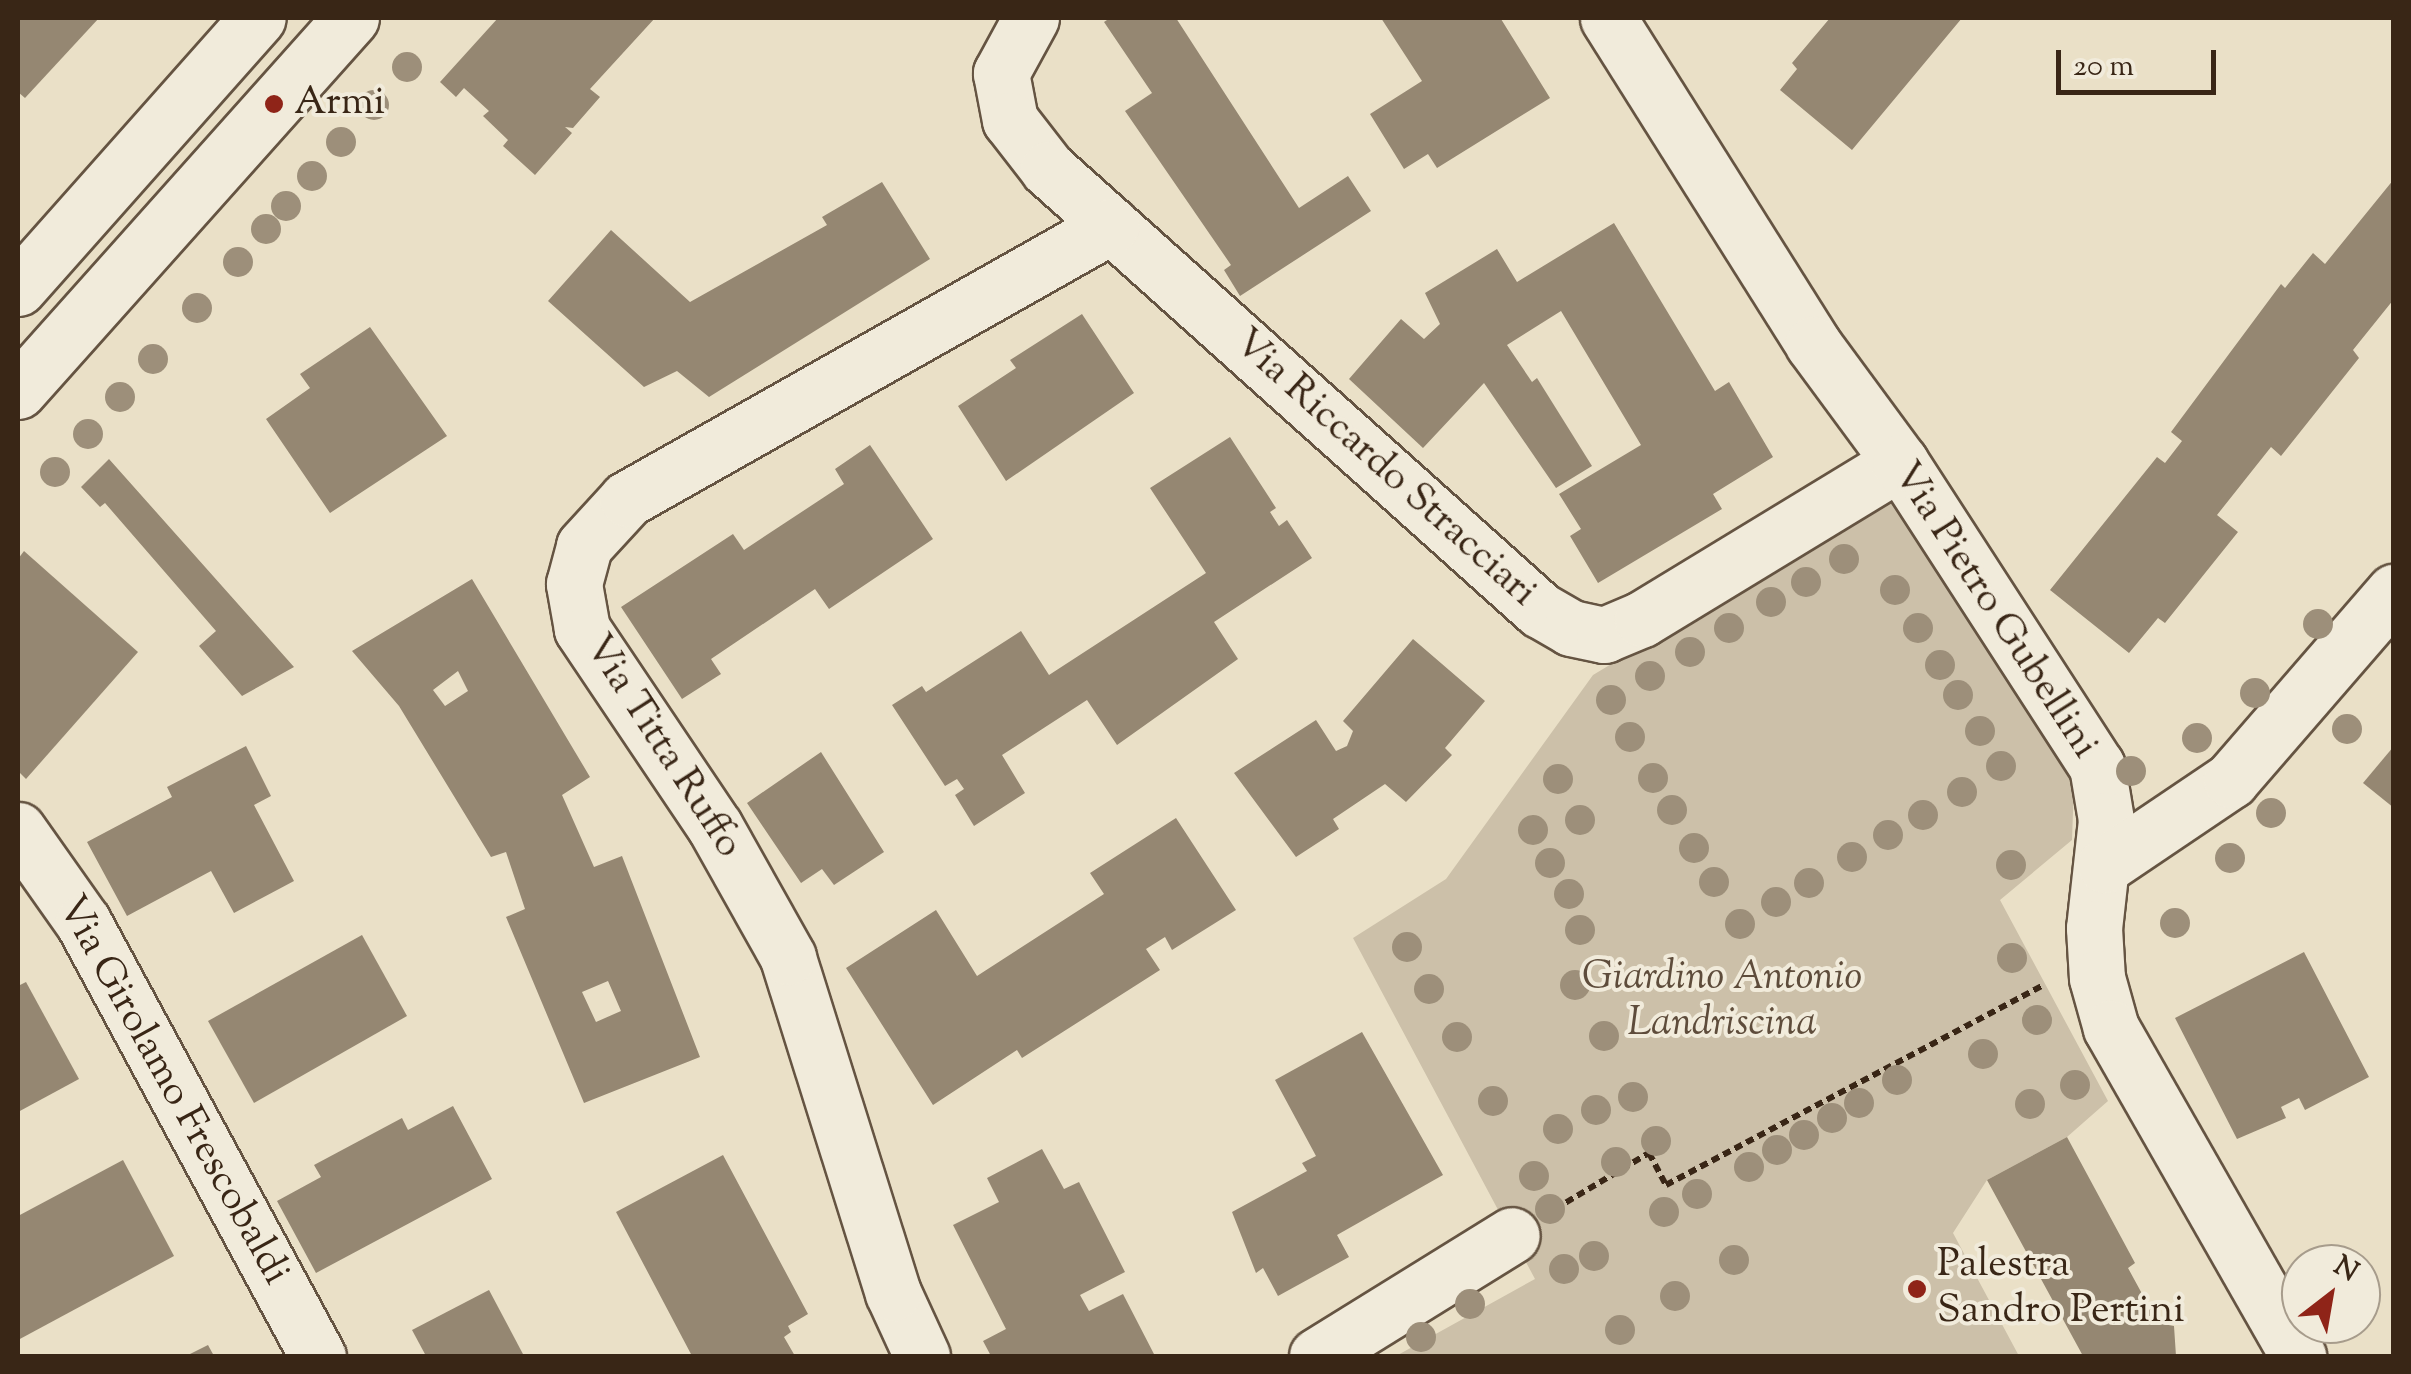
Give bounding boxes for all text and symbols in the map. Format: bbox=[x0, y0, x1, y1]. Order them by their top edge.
scale bar bbox=[2061, 30, 2221, 92]
text: 20 m bbox=[2073, 46, 2134, 89]
place label: Armi bbox=[294, 80, 385, 128]
marker: Armi bbox=[263, 93, 285, 115]
street label: Via Riccardo Stracciari bbox=[1222, 320, 1546, 618]
street label: Via Pietro Gubellini bbox=[1880, 454, 2108, 768]
street label: Via Titta Ruffo bbox=[572, 627, 752, 867]
street label: Via Girolamo Frescobaldi bbox=[45, 888, 299, 1294]
park label: Giardino Antonio Landriscina bbox=[1582, 955, 1862, 1049]
place label: Palestra Sandro Pertini bbox=[1937, 1242, 2185, 1336]
north arrow bbox=[2281, 1244, 2381, 1344]
text: N bbox=[2326, 1247, 2365, 1293]
marker: Palestra Sandro Pertini bbox=[1906, 1278, 1928, 1300]

